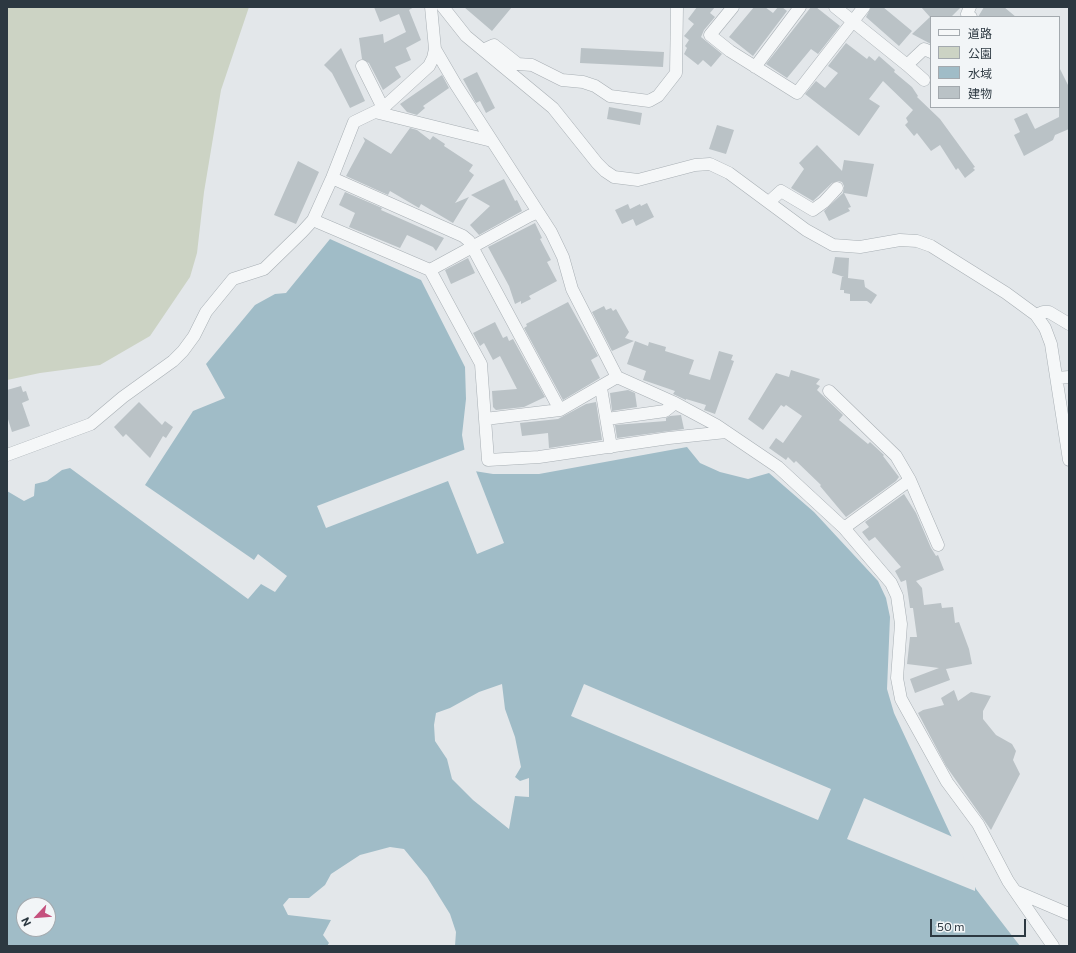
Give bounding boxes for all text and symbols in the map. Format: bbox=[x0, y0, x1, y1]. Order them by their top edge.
legend bbox=[930, 16, 1060, 108]
text: 道路 bbox=[968, 26, 992, 40]
text: 公園 bbox=[968, 46, 992, 60]
text: 水域 bbox=[968, 66, 992, 80]
text: 建物 bbox=[968, 86, 992, 100]
north arrow bbox=[16, 897, 56, 937]
scale bar bbox=[932, 911, 1028, 937]
text: N bbox=[18, 915, 33, 929]
text: 50 m bbox=[937, 919, 965, 933]

